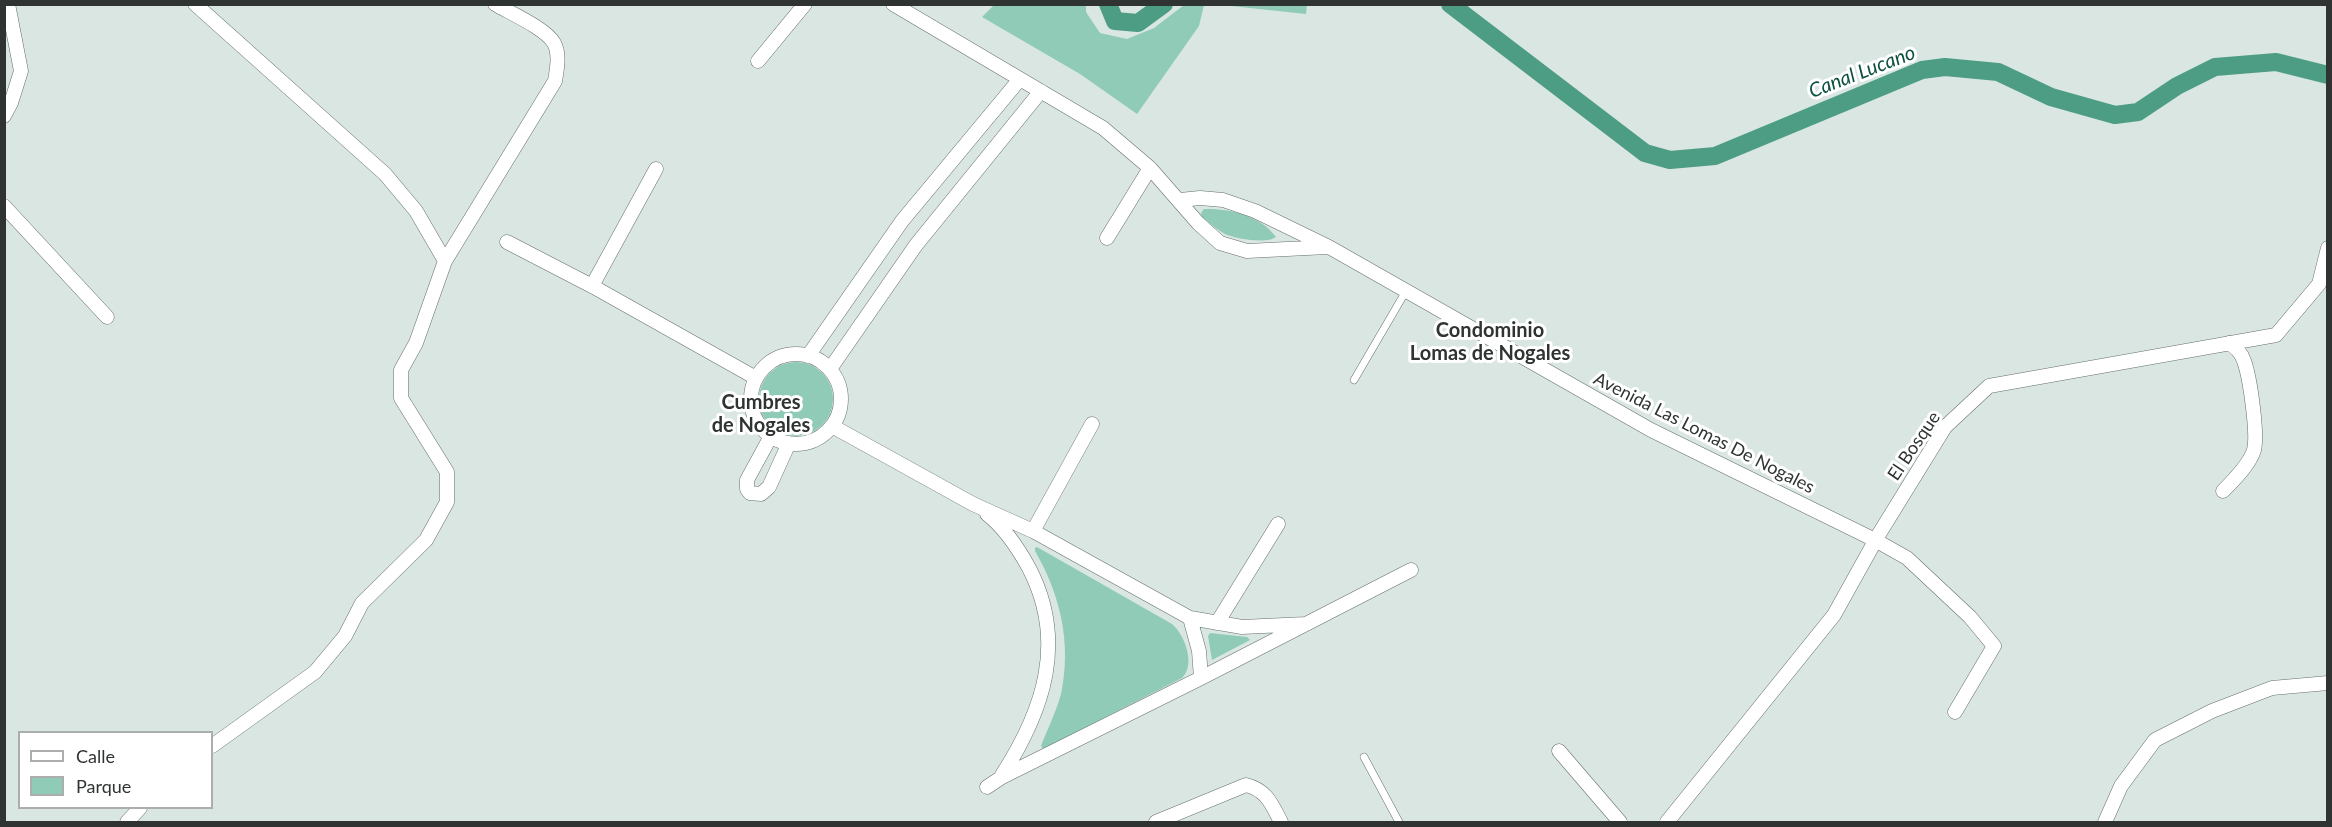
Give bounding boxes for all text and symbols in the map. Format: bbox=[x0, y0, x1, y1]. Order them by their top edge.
water label: Canal Lucano bbox=[1805, 41, 1919, 103]
district label: Condominio Lomas de Nogales bbox=[1410, 319, 1570, 366]
street label: Avenida Las Lomas De Nogales bbox=[1590, 368, 1818, 498]
district label: Cumbres de Nogales bbox=[712, 391, 810, 438]
street label: El Bosque bbox=[1883, 408, 1945, 484]
legend bbox=[18, 731, 213, 809]
text: Calle bbox=[76, 745, 115, 767]
text: Parque bbox=[76, 775, 131, 797]

